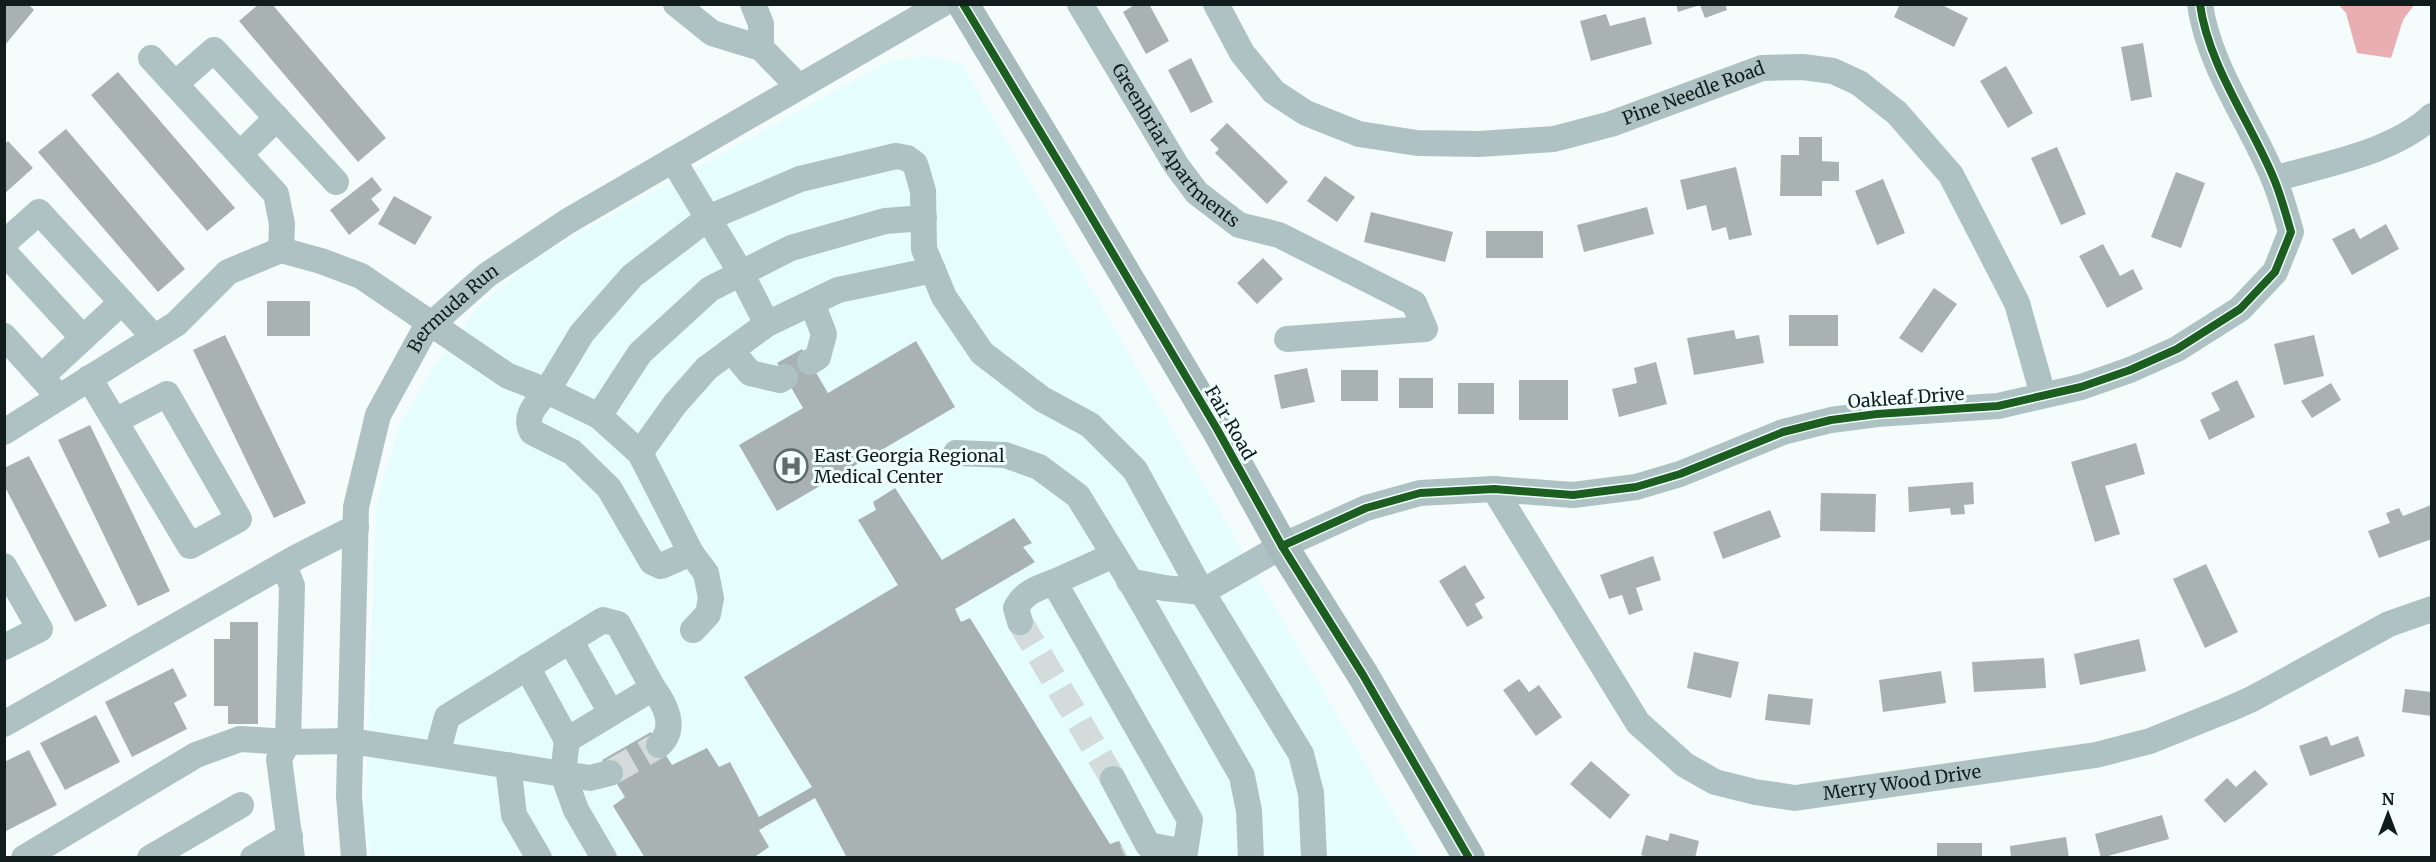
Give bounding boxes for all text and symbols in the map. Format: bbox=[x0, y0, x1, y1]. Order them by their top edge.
street label: Pine Needle Road bbox=[1619, 56, 1768, 130]
street label: Greenbriar Apartments bbox=[1107, 59, 1244, 232]
street label: Bermuda Run bbox=[402, 259, 503, 357]
street label: Fair Road bbox=[1200, 382, 1261, 464]
street label: Oakleaf Drive bbox=[1847, 382, 1965, 413]
place label: East Georgia Regional Medical Center bbox=[814, 444, 1005, 488]
hospital icon: East Georgia Regional Medical Center bbox=[773, 448, 809, 484]
street label: Merry Wood Drive bbox=[1821, 760, 1982, 805]
north arrow bbox=[2358, 784, 2418, 844]
text: N bbox=[2382, 789, 2395, 809]

